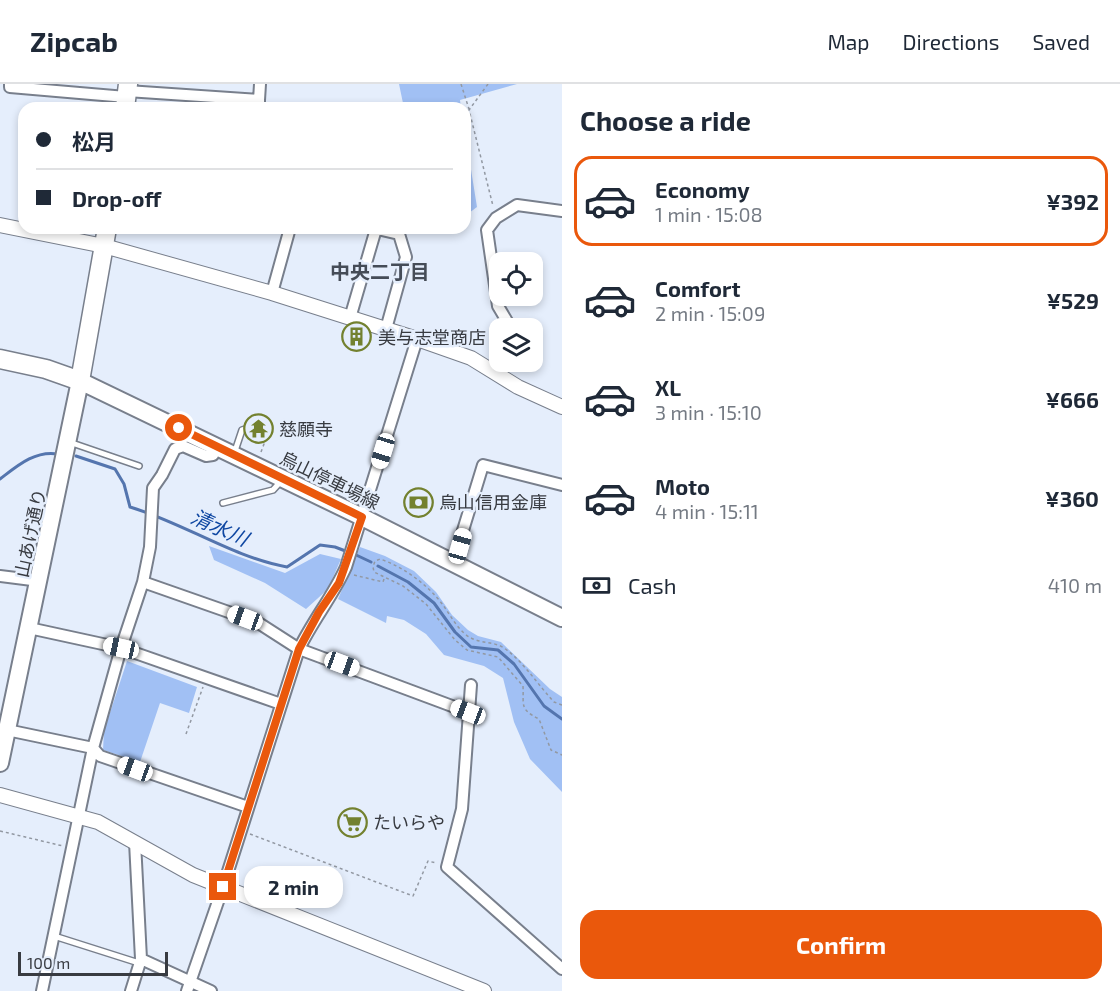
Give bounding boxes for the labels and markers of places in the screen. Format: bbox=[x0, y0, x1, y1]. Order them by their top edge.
building icon: 美与志堂商店 bbox=[341, 321, 373, 353]
place label: 美与志堂商店 bbox=[378, 326, 486, 348]
temple icon: 慈願寺 bbox=[242, 413, 274, 445]
place label: 慈願寺 bbox=[279, 418, 333, 440]
bank icon: 烏山信用金庫 bbox=[402, 486, 434, 518]
place label: 烏山信用金庫 bbox=[439, 491, 547, 513]
supermarket icon: たいらや bbox=[336, 806, 368, 838]
place label: たいらや bbox=[373, 811, 445, 833]

